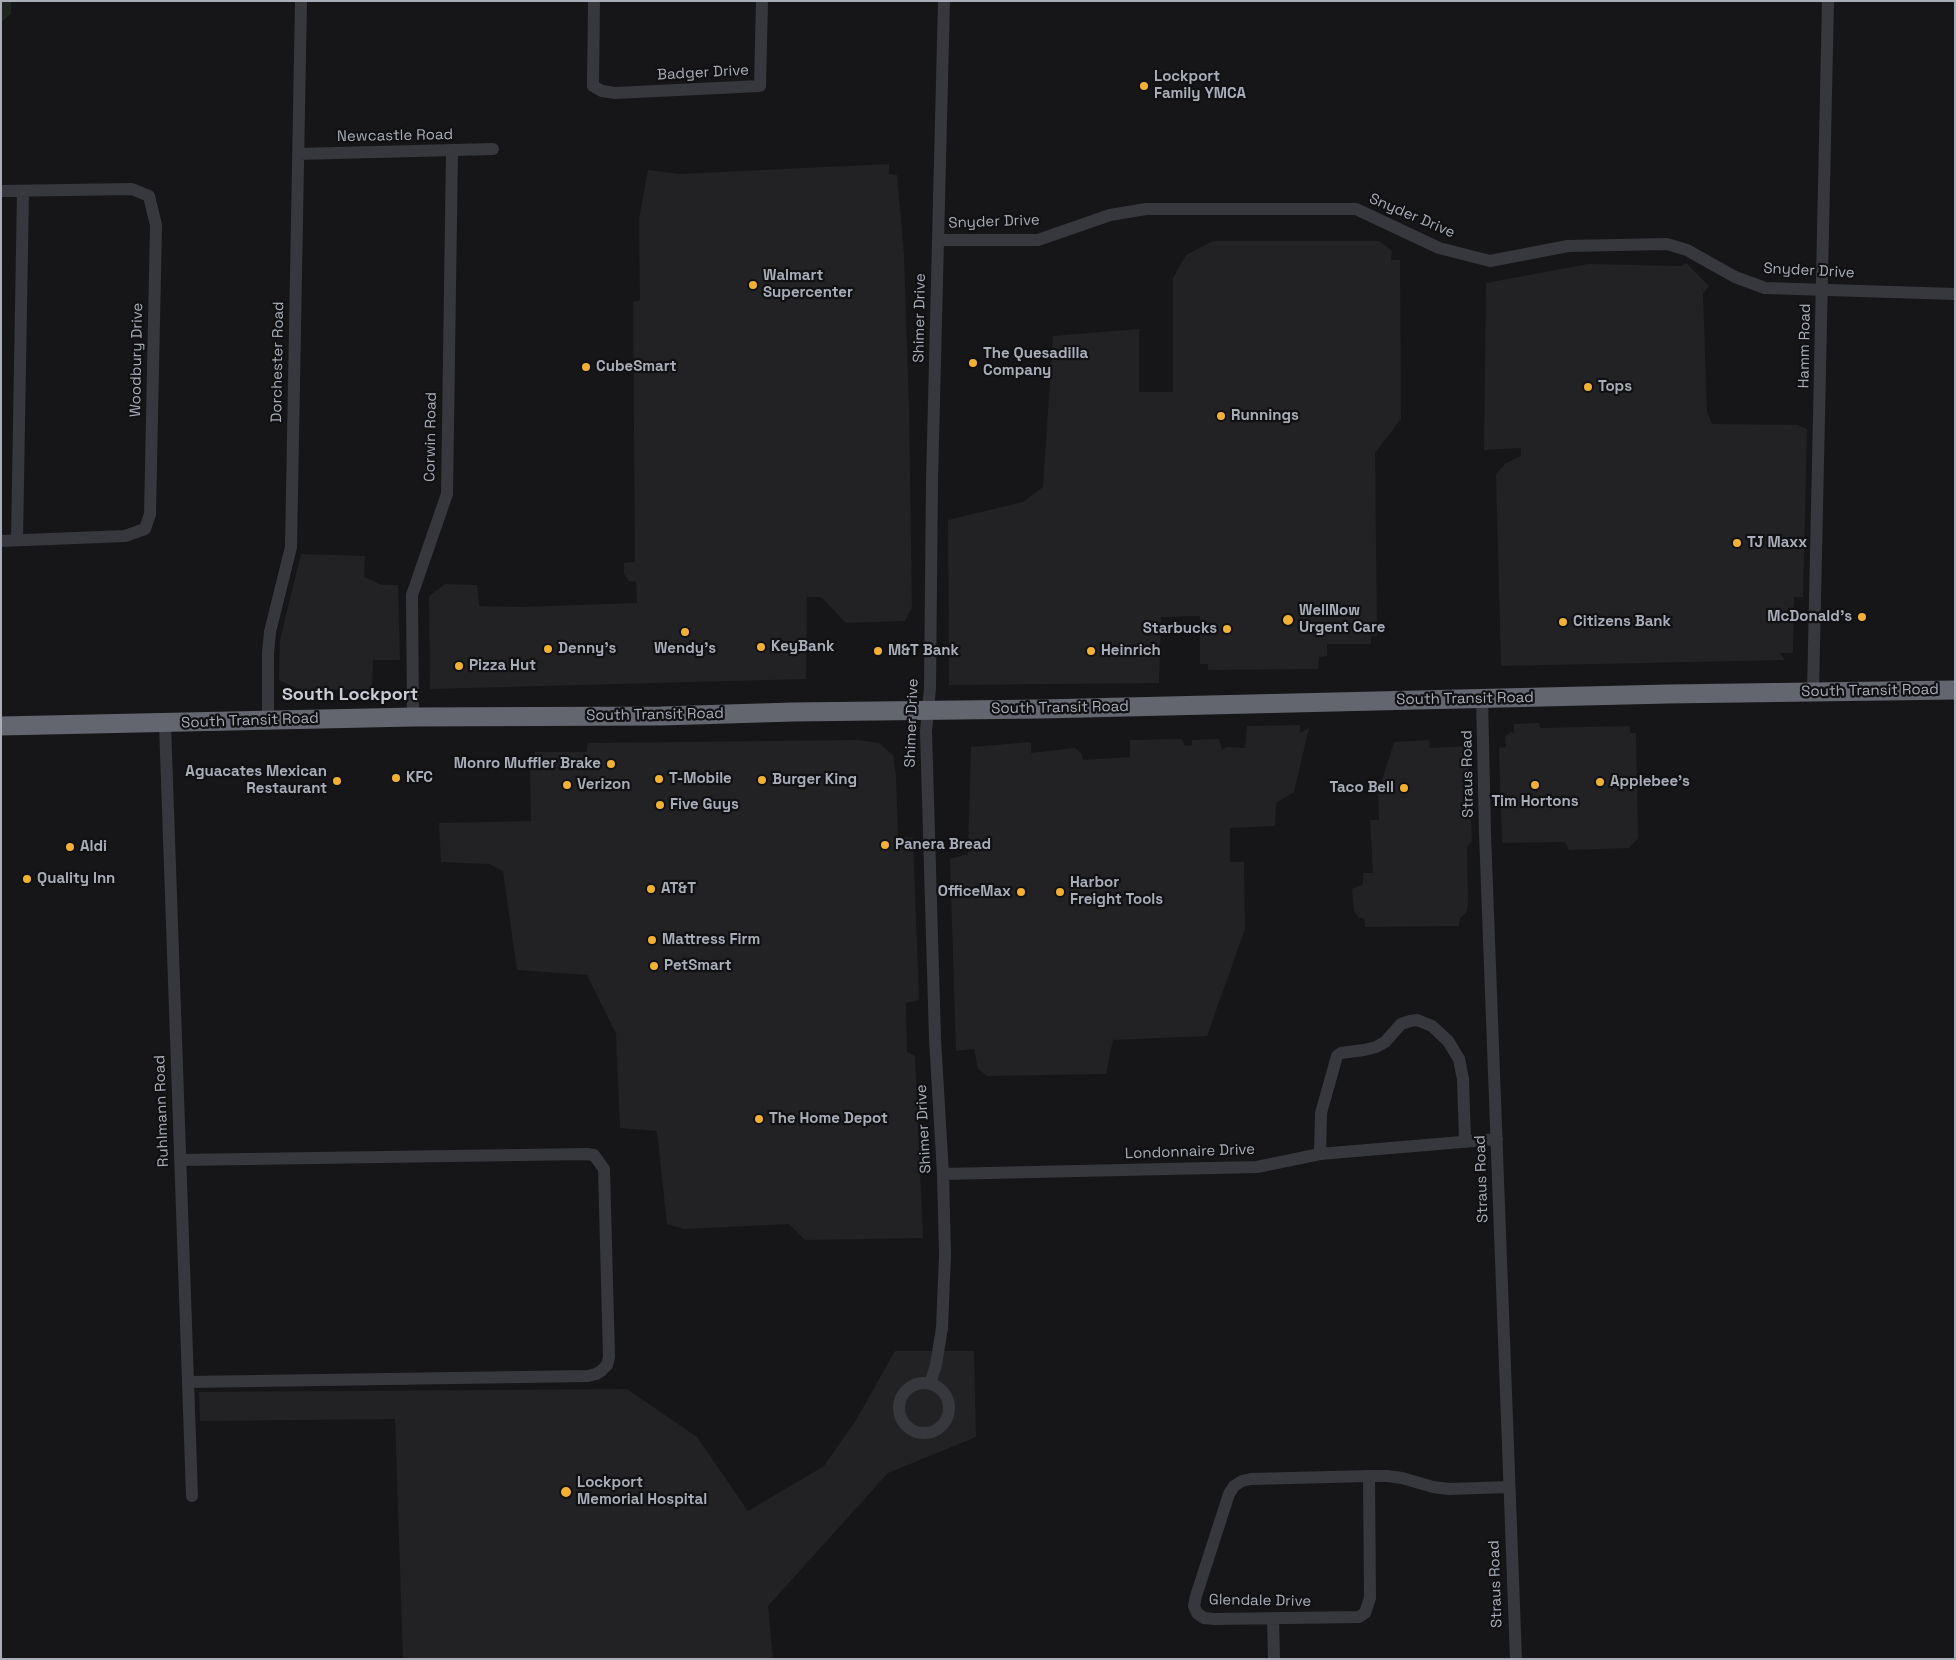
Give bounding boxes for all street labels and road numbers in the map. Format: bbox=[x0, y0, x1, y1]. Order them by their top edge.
street label: Badger Drive bbox=[657, 62, 749, 84]
street label: Newcastle Road bbox=[337, 126, 453, 146]
street label: Snyder Drive bbox=[1366, 190, 1458, 242]
street label: Snyder Drive bbox=[948, 211, 1040, 233]
street label: Snyder Drive bbox=[1763, 260, 1855, 282]
street label: Shimer Drive bbox=[910, 273, 930, 363]
street label: Dorchester Road bbox=[268, 301, 288, 423]
street label: Woodbury Drive bbox=[127, 303, 147, 417]
street label: Hamm Road bbox=[1795, 303, 1815, 389]
street label: Corwin Road bbox=[421, 392, 441, 482]
street label: Shimer Drive bbox=[901, 678, 923, 768]
street label: South Transit Road bbox=[1801, 681, 1939, 701]
street label: South Transit Road bbox=[1396, 689, 1534, 709]
street label: South Transit Road bbox=[991, 698, 1129, 718]
street label: South Transit Road bbox=[586, 705, 724, 725]
street label: South Transit Road bbox=[181, 710, 319, 732]
street label: Straus Road bbox=[1458, 730, 1478, 818]
street label: Ruhlmann Road bbox=[151, 1055, 173, 1167]
street label: Shimer Drive bbox=[913, 1084, 935, 1174]
street label: Straus Road bbox=[1471, 1135, 1493, 1223]
street label: Londonnaire Drive bbox=[1125, 1141, 1255, 1163]
street label: Straus Road bbox=[1485, 1540, 1507, 1628]
street label: Glendale Drive bbox=[1209, 1591, 1311, 1611]

